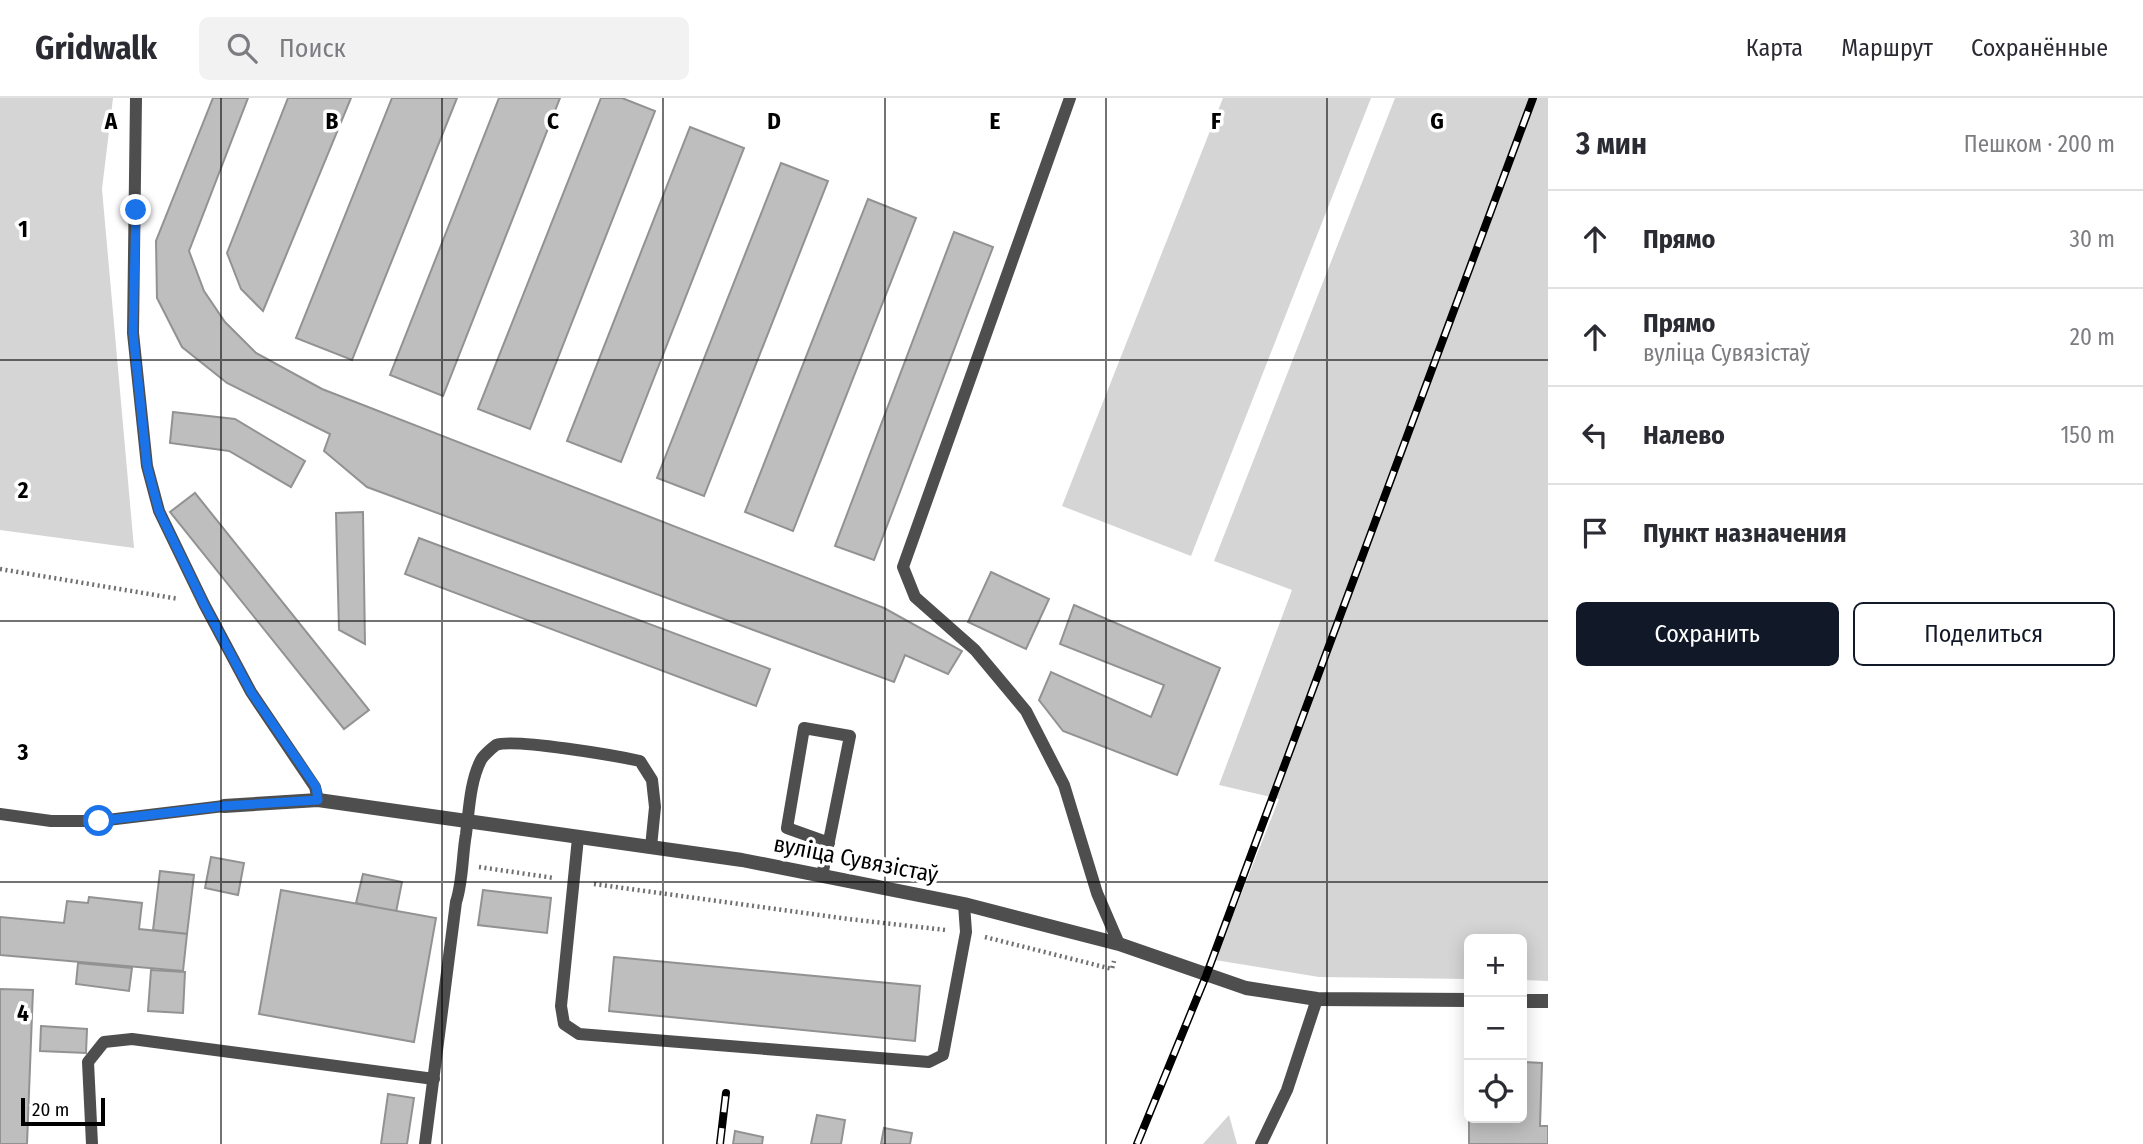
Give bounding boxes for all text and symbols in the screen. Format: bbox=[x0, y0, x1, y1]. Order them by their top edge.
search box bbox=[199, 17, 689, 80]
text: Gridwalk bbox=[35, 28, 157, 68]
icon: search bbox=[223, 29, 261, 67]
text: Поиск bbox=[279, 33, 346, 64]
text: Карта bbox=[1746, 34, 1803, 62]
text: Маршрут bbox=[1841, 34, 1933, 62]
text: Сохранённые bbox=[1971, 34, 2108, 62]
text: A bbox=[104, 107, 118, 135]
text: B bbox=[326, 107, 339, 135]
text: C bbox=[547, 107, 559, 135]
text: D bbox=[767, 107, 781, 135]
text: E bbox=[990, 107, 1001, 135]
text: F bbox=[1211, 107, 1221, 135]
text: G bbox=[1430, 107, 1444, 135]
text: 3 мин bbox=[1576, 126, 1647, 162]
text: Пешком · 200 m bbox=[1964, 130, 2115, 158]
route end bbox=[120, 194, 151, 225]
text: 1 bbox=[18, 215, 28, 243]
icon: ahead bbox=[1576, 220, 1614, 258]
text: Прямо bbox=[1643, 224, 1715, 255]
text: 30 m bbox=[2070, 225, 2115, 253]
text: Прямо bbox=[1643, 308, 1715, 339]
icon: ahead bbox=[1576, 318, 1614, 356]
text: 20 m bbox=[2070, 323, 2115, 351]
text: вуліца Сувязістаў bbox=[1643, 339, 1810, 367]
icon: left bbox=[1576, 416, 1614, 454]
text: Налево bbox=[1643, 420, 1725, 451]
text: 150 m bbox=[2060, 421, 2115, 449]
text: 2 bbox=[17, 476, 29, 504]
icon: arrive bbox=[1576, 514, 1614, 552]
text: Пункт назначения bbox=[1643, 518, 1847, 549]
button: Сохранить bbox=[1576, 602, 1839, 666]
button: Поделиться bbox=[1853, 602, 2115, 666]
text: 3 bbox=[17, 738, 29, 766]
route start bbox=[83, 805, 114, 836]
street label: вуліца Сувязістаў bbox=[771, 829, 941, 889]
map controls bbox=[1464, 934, 1527, 1123]
button: + bbox=[1464, 934, 1527, 997]
button: − bbox=[1464, 997, 1527, 1060]
text: 4 bbox=[17, 999, 29, 1027]
button: locate bbox=[1464, 1060, 1527, 1123]
scale bar bbox=[21, 1095, 105, 1127]
text: 20 m bbox=[32, 1098, 69, 1121]

